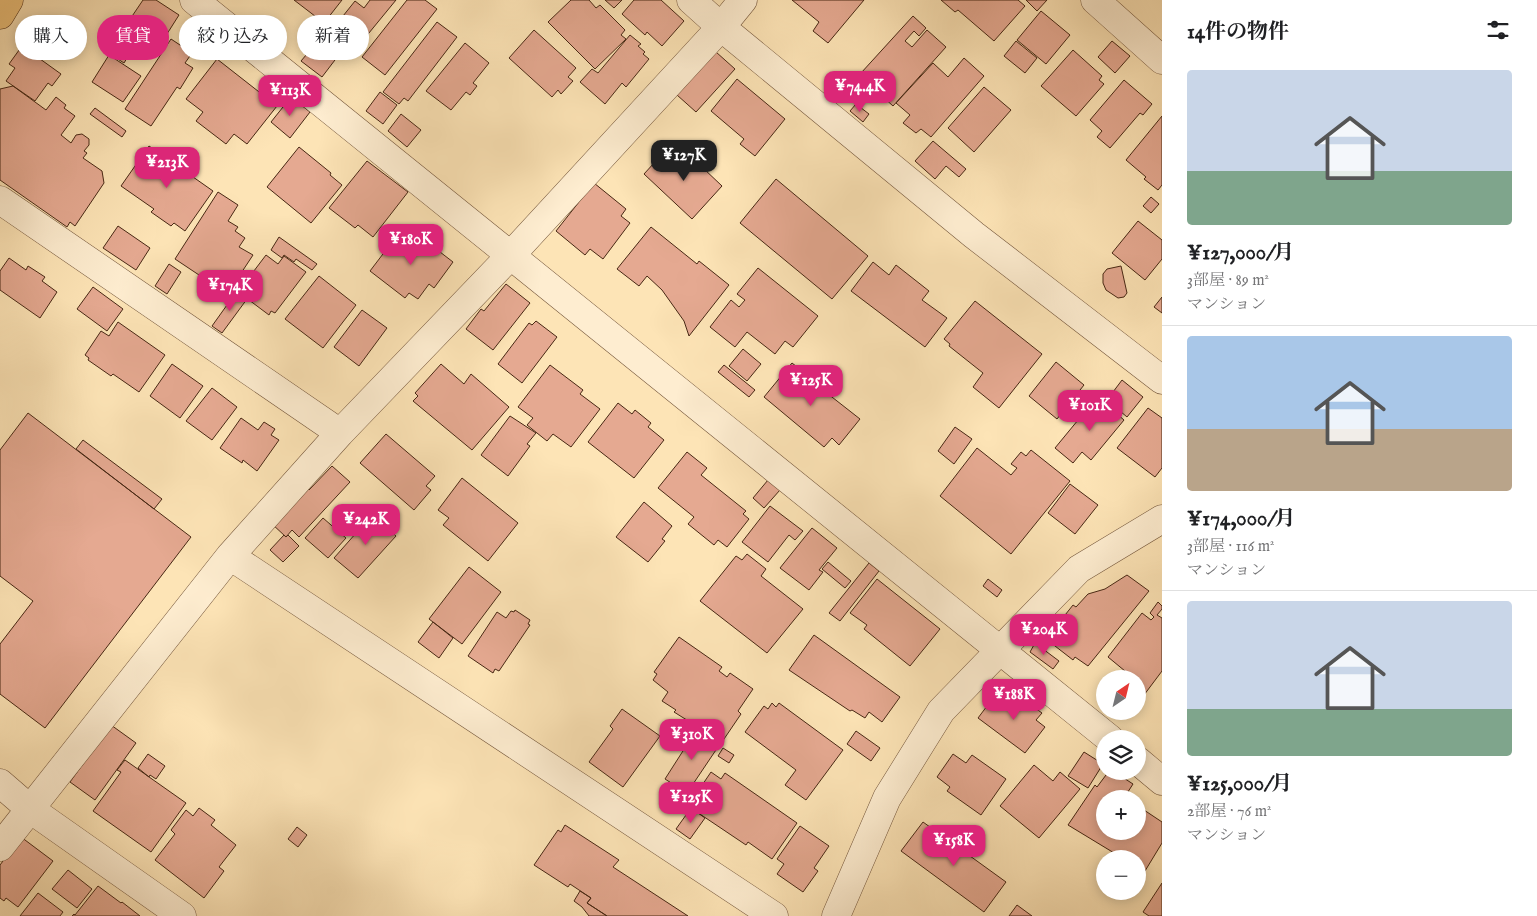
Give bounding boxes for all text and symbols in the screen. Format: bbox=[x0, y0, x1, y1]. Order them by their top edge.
chip: 購入 bbox=[15, 15, 87, 60]
chip: 賃貸 bbox=[97, 15, 169, 60]
chip: 絞り込み bbox=[179, 15, 287, 60]
chip: 新着 bbox=[297, 15, 369, 60]
icon: filters bbox=[1484, 16, 1512, 44]
text: 14件の物件 bbox=[1187, 19, 1289, 46]
pin: ¥74.4K bbox=[819, 70, 901, 113]
pin: ¥113K bbox=[255, 74, 325, 117]
text: ¥74.4K bbox=[835, 77, 885, 97]
text: ¥113K bbox=[269, 81, 311, 101]
icon: home bbox=[1305, 103, 1395, 193]
pin: ¥127K bbox=[649, 140, 719, 182]
pin: ¥213K bbox=[132, 146, 202, 189]
text: ¥127K bbox=[662, 146, 706, 166]
text: ¥213K bbox=[146, 153, 188, 173]
pin: ¥180K bbox=[376, 224, 446, 266]
text: ¥180K bbox=[389, 230, 433, 250]
text: ¥127,000/月 bbox=[1187, 240, 1294, 267]
pin: ¥174K bbox=[195, 270, 265, 312]
text: 3部屋 · 89 m² bbox=[1187, 271, 1269, 291]
text: ¥174K bbox=[208, 276, 252, 296]
text: マンション bbox=[1187, 295, 1266, 315]
pin: ¥125K bbox=[776, 364, 846, 407]
icon: home bbox=[1305, 368, 1395, 458]
text: ¥125K bbox=[790, 371, 832, 391]
pin: ¥101K bbox=[1055, 390, 1125, 432]
text: ¥101K bbox=[1069, 396, 1111, 416]
pin: ¥242K bbox=[331, 504, 401, 546]
text: ¥174,000/月 bbox=[1187, 506, 1295, 533]
text: ¥242K bbox=[343, 510, 389, 530]
text: 3部屋 · 116 m² bbox=[1187, 537, 1274, 557]
text: マンション bbox=[1187, 561, 1266, 581]
pin: ¥204K bbox=[1009, 614, 1079, 656]
text: ¥204K bbox=[1021, 620, 1067, 640]
icon: home bbox=[1305, 633, 1395, 723]
north arrow bbox=[1096, 670, 1146, 720]
map controls bbox=[1096, 670, 1146, 900]
pin: ¥188K bbox=[979, 678, 1049, 721]
text: ¥188K bbox=[993, 685, 1035, 705]
pin: ¥310K bbox=[657, 718, 727, 761]
text: ¥310K bbox=[671, 725, 713, 745]
button: layers bbox=[1096, 730, 1146, 780]
text: ¥125,000/月 bbox=[1187, 771, 1292, 798]
pin: ¥125K bbox=[656, 782, 726, 824]
text: ¥125K bbox=[670, 788, 712, 808]
button: + bbox=[1096, 790, 1146, 840]
text: 2部屋 · 76 m² bbox=[1187, 802, 1272, 822]
pin: ¥158K bbox=[919, 824, 989, 867]
text: マンション bbox=[1187, 826, 1266, 846]
text: ¥158K bbox=[933, 831, 975, 851]
button: − bbox=[1096, 850, 1146, 900]

